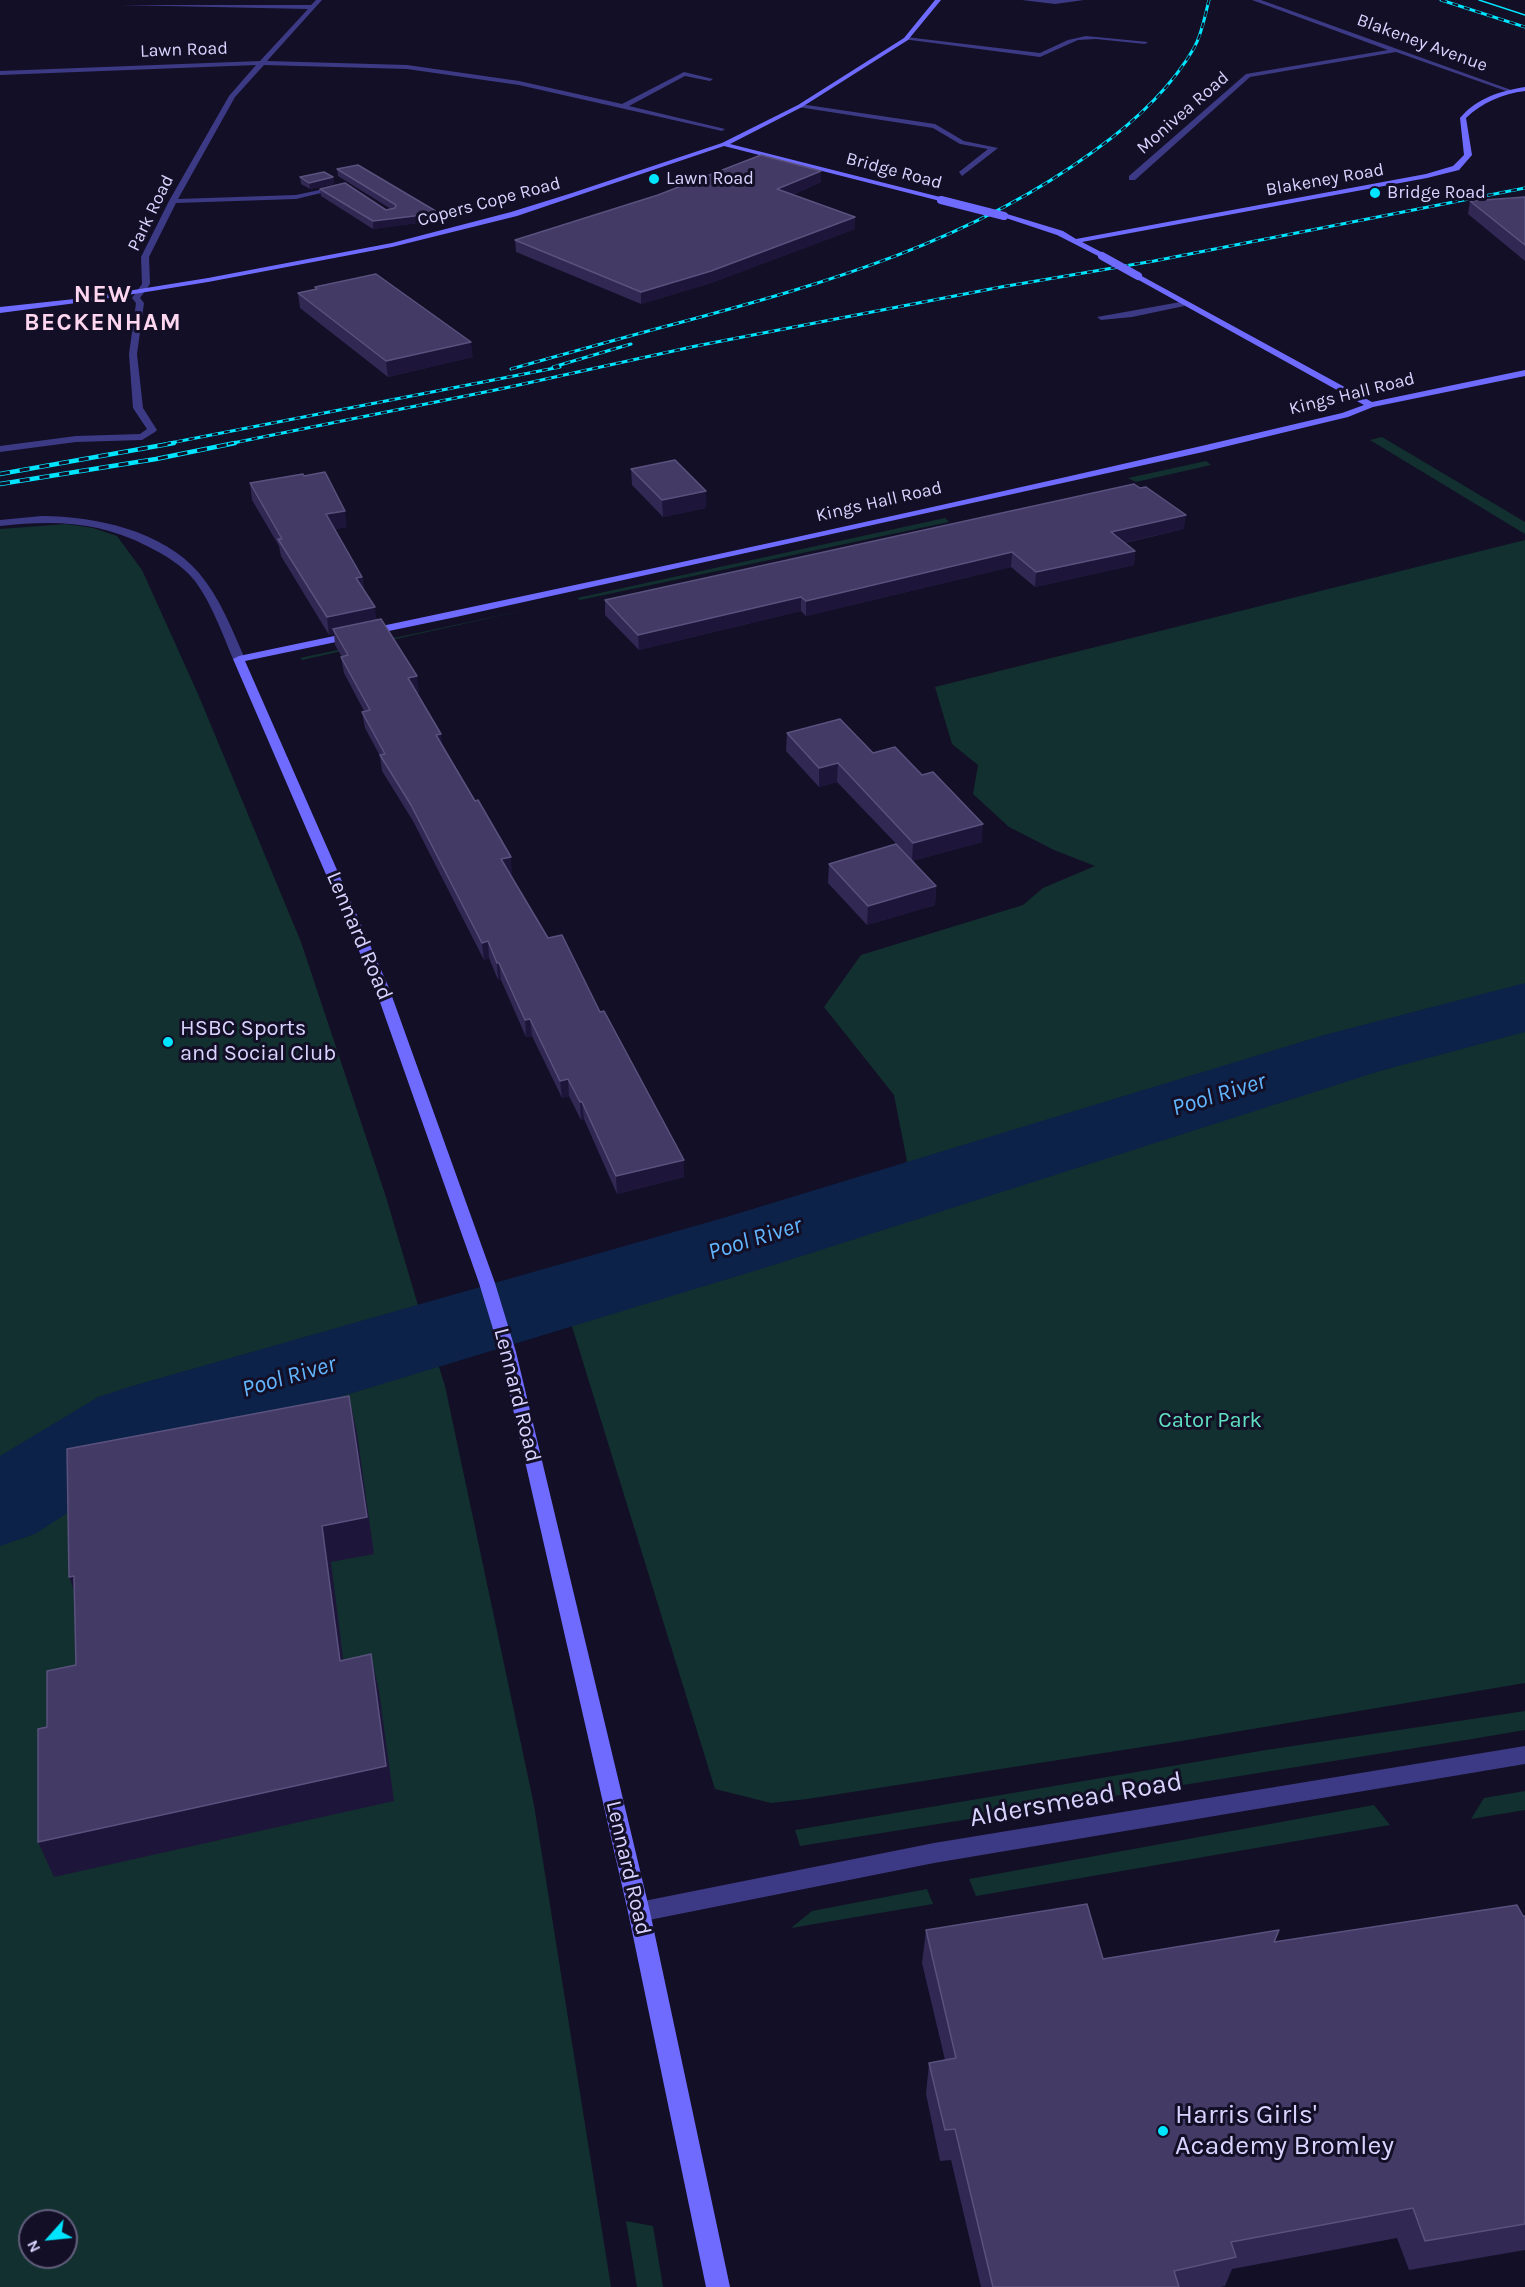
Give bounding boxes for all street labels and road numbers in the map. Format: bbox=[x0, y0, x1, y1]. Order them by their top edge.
street label: Blakeney Avenue bbox=[1354, 9, 1490, 77]
street label: Lawn Road bbox=[140, 38, 228, 62]
street label: Monivea Road bbox=[1132, 67, 1234, 159]
street label: Bridge Road bbox=[843, 148, 945, 194]
street label: Blakeney Road bbox=[1264, 159, 1386, 201]
street label: Park Road bbox=[123, 171, 179, 255]
street label: Copers Cope Road bbox=[415, 173, 563, 231]
street label: Kings Hall Road bbox=[1287, 368, 1417, 420]
street label: Kings Hall Road bbox=[814, 477, 944, 527]
street label: Lennard Road bbox=[320, 868, 398, 1004]
street label: Lennard Road bbox=[488, 1325, 546, 1465]
street label: Aldersmead Road bbox=[967, 1765, 1185, 1835]
street label: Lennard Road bbox=[600, 1798, 656, 1938]

